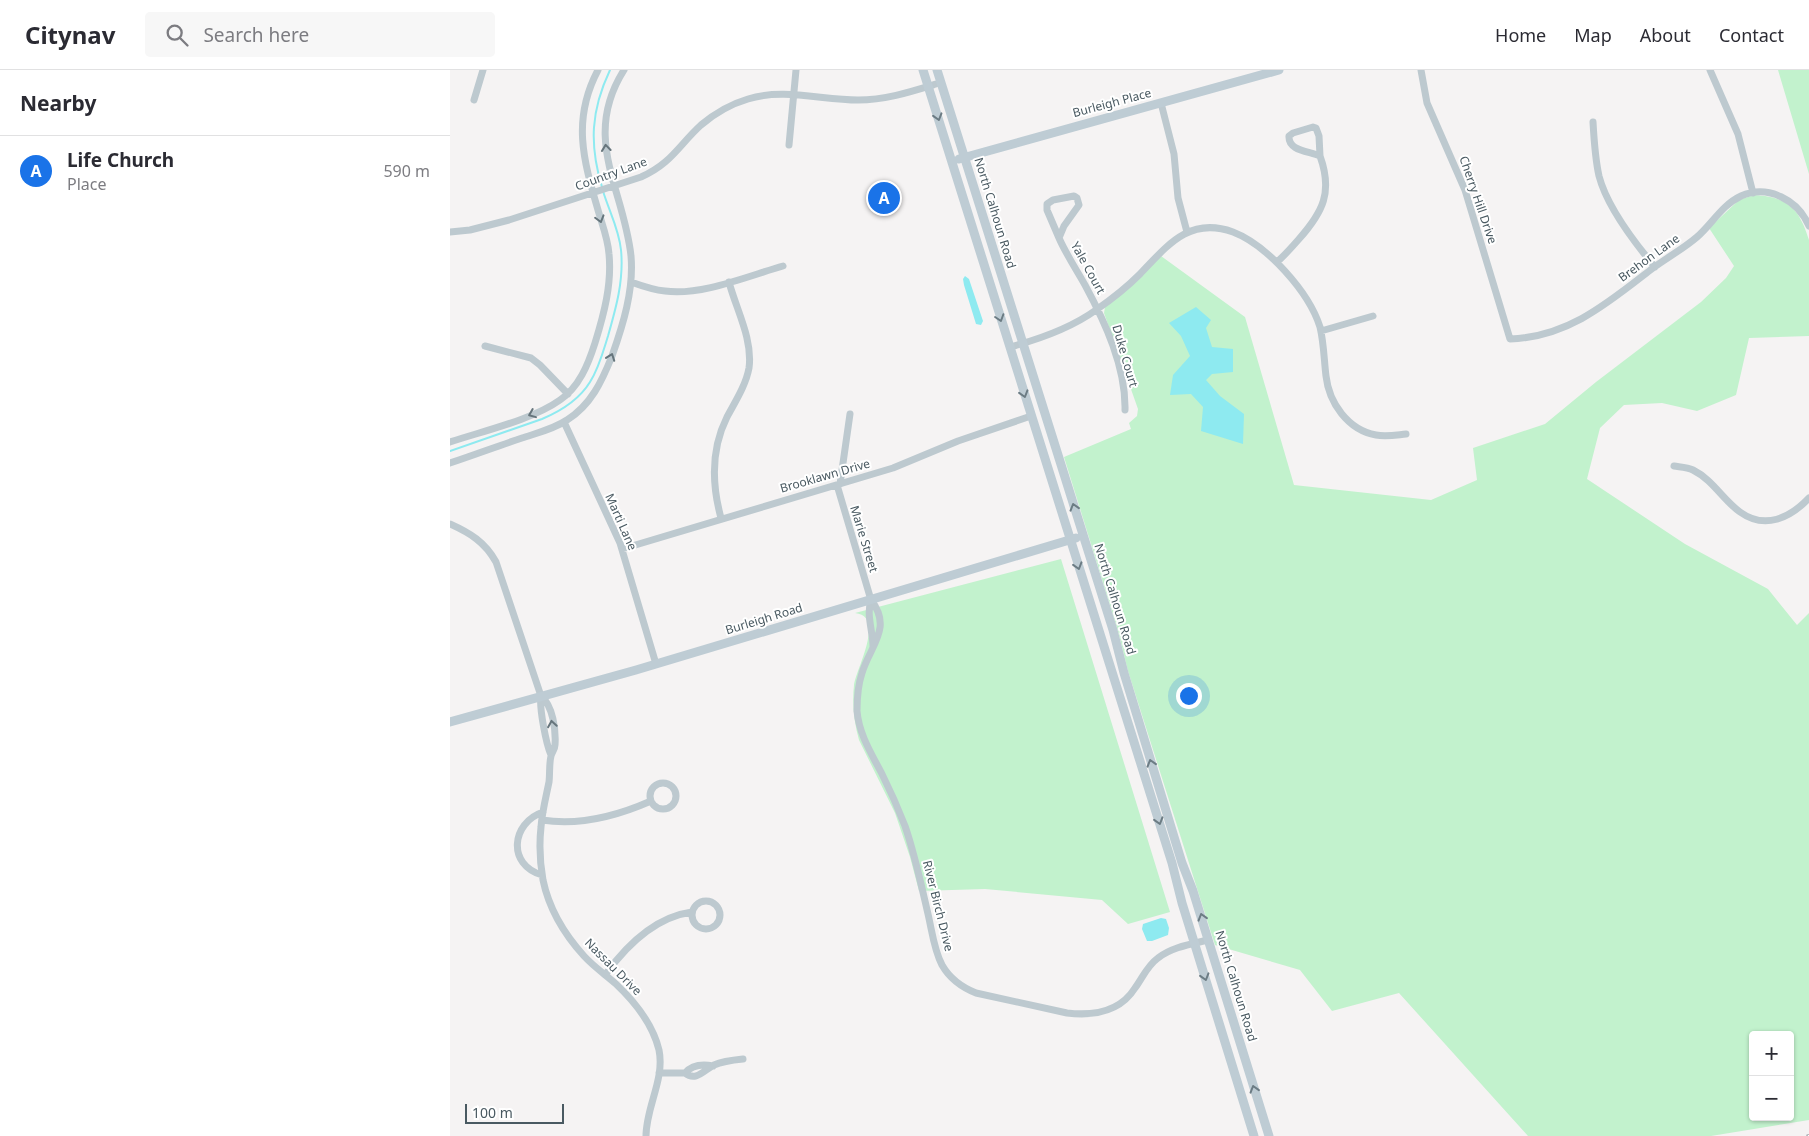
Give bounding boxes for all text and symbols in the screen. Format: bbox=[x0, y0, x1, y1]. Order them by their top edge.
search box bbox=[145, 12, 495, 57]
text: Citynav bbox=[25, 18, 115, 51]
icon: search bbox=[163, 21, 191, 49]
text: Search here bbox=[203, 22, 309, 48]
text: Home bbox=[1495, 23, 1546, 47]
text: Map bbox=[1574, 23, 1612, 47]
text: About bbox=[1640, 23, 1691, 47]
text: Contact bbox=[1719, 23, 1784, 47]
street label: Burleigh Place bbox=[1071, 84, 1153, 121]
text: Nearby bbox=[20, 89, 96, 117]
one-way arrow bbox=[932, 112, 942, 120]
one-way arrow bbox=[601, 144, 612, 152]
text: Life Church bbox=[67, 147, 174, 173]
street label: Country Lane bbox=[572, 153, 649, 194]
street label: Cherry Hill Drive bbox=[1455, 154, 1502, 246]
street label: North Calhoun Road bbox=[971, 155, 1020, 270]
text: A bbox=[30, 160, 42, 182]
text: 590 m bbox=[383, 160, 430, 182]
text: Place bbox=[67, 173, 107, 195]
pin: A bbox=[868, 179, 900, 217]
one-way arrow bbox=[595, 214, 605, 222]
street label: Brehon Lane bbox=[1615, 230, 1683, 286]
street label: Yale Court bbox=[1067, 239, 1110, 298]
one-way arrow bbox=[995, 313, 1005, 321]
street label: Duke Court bbox=[1108, 323, 1143, 390]
one-way arrow bbox=[605, 354, 615, 362]
one-way arrow bbox=[1019, 389, 1029, 398]
one-way arrow bbox=[529, 408, 537, 418]
street label: Brooklawn Drive bbox=[778, 454, 872, 496]
street label: Marti Lane bbox=[601, 491, 642, 553]
street label: Marie Street bbox=[846, 503, 883, 575]
one-way arrow bbox=[1070, 503, 1080, 511]
street label: North Calhoun Road bbox=[1091, 541, 1140, 656]
one-way arrow bbox=[1073, 561, 1083, 569]
street label: Burleigh Road bbox=[723, 599, 805, 638]
your location bbox=[1176, 683, 1202, 709]
one-way arrow bbox=[548, 720, 558, 728]
one-way arrow bbox=[1147, 759, 1157, 768]
one-way arrow bbox=[1153, 816, 1163, 824]
street label: River Birch Drive bbox=[919, 859, 958, 953]
one-way arrow bbox=[1197, 914, 1207, 922]
street label: North Calhoun Road bbox=[1212, 928, 1261, 1043]
street label: Nassau Drive bbox=[581, 934, 646, 999]
one-way arrow bbox=[1199, 972, 1209, 980]
map controls bbox=[1749, 1031, 1794, 1121]
button: + bbox=[1749, 1031, 1794, 1076]
button: − bbox=[1749, 1076, 1794, 1121]
one-way arrow bbox=[1250, 1086, 1260, 1094]
scale bar bbox=[465, 1101, 564, 1124]
text: 100 m bbox=[472, 1103, 513, 1122]

